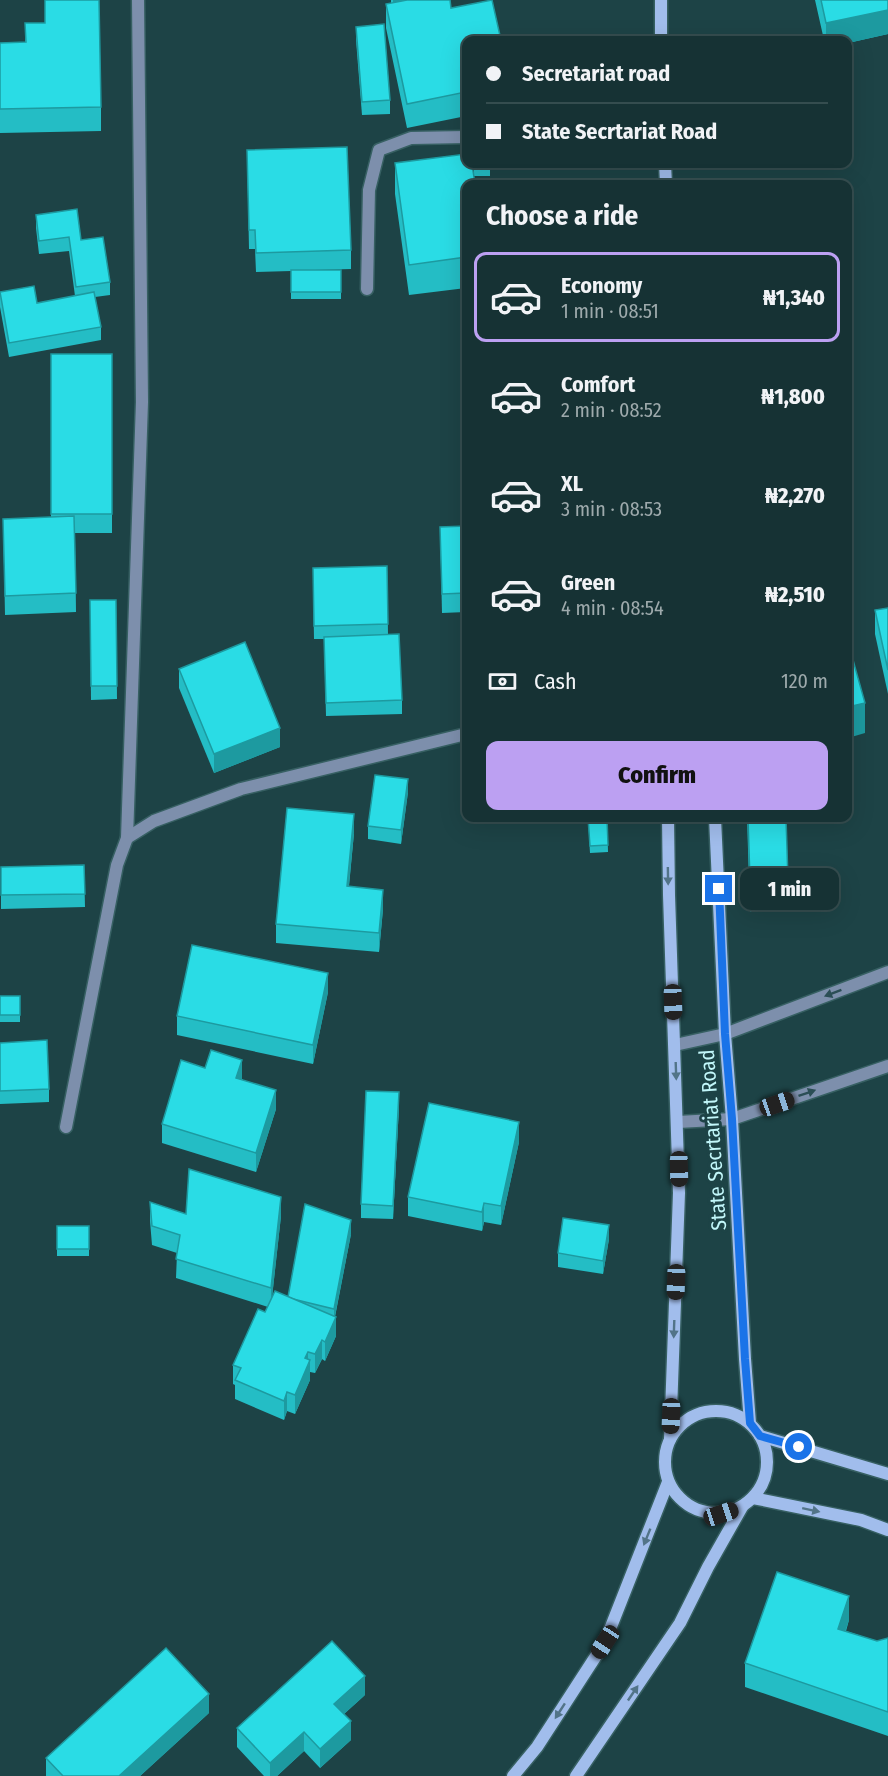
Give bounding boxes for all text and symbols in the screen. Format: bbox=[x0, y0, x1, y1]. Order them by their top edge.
text: Secretariat road bbox=[522, 60, 670, 87]
text: State Secrtariat Road bbox=[522, 118, 717, 145]
text: Choose a ride bbox=[486, 200, 638, 232]
icon: car bbox=[489, 270, 543, 324]
text: Economy bbox=[561, 272, 642, 299]
text: ₦1,340 bbox=[763, 284, 825, 311]
text: 1 min · 08:51 bbox=[561, 299, 659, 323]
icon: car bbox=[489, 369, 543, 423]
text: Comfort bbox=[561, 371, 635, 398]
text: ₦1,800 bbox=[761, 383, 825, 410]
text: 2 min · 08:52 bbox=[561, 398, 662, 422]
icon: car bbox=[489, 468, 543, 522]
text: XL bbox=[561, 470, 583, 497]
text: ₦2,270 bbox=[765, 482, 825, 509]
text: 3 min · 08:53 bbox=[561, 497, 662, 521]
icon: car bbox=[489, 567, 543, 621]
text: Green bbox=[561, 569, 615, 596]
text: ₦2,510 bbox=[765, 581, 825, 608]
text: 4 min · 08:54 bbox=[561, 596, 664, 620]
icon: cash bbox=[486, 665, 519, 698]
text: Cash bbox=[534, 668, 577, 695]
text: 120 m bbox=[781, 669, 828, 693]
button: Confirm bbox=[486, 741, 828, 810]
one-way arrow bbox=[664, 866, 673, 885]
callout: 1 min bbox=[740, 868, 839, 910]
route end bbox=[705, 875, 732, 902]
text: 1 min bbox=[768, 877, 811, 901]
car bbox=[663, 984, 683, 1020]
one-way arrow bbox=[824, 988, 842, 998]
street label: State Secrtariat Road bbox=[694, 1048, 732, 1232]
one-way arrow bbox=[671, 1061, 680, 1080]
one-way arrow bbox=[798, 1088, 816, 1098]
car bbox=[757, 1090, 797, 1118]
car bbox=[670, 1151, 688, 1187]
car bbox=[666, 1264, 686, 1300]
one-way arrow bbox=[669, 1319, 679, 1338]
car bbox=[661, 1398, 681, 1434]
route start bbox=[785, 1433, 812, 1460]
car bbox=[701, 1500, 741, 1528]
one-way arrow bbox=[801, 1506, 820, 1515]
one-way arrow bbox=[641, 1528, 651, 1546]
car bbox=[588, 1622, 622, 1662]
one-way arrow bbox=[627, 1685, 638, 1701]
one-way arrow bbox=[555, 1702, 566, 1719]

